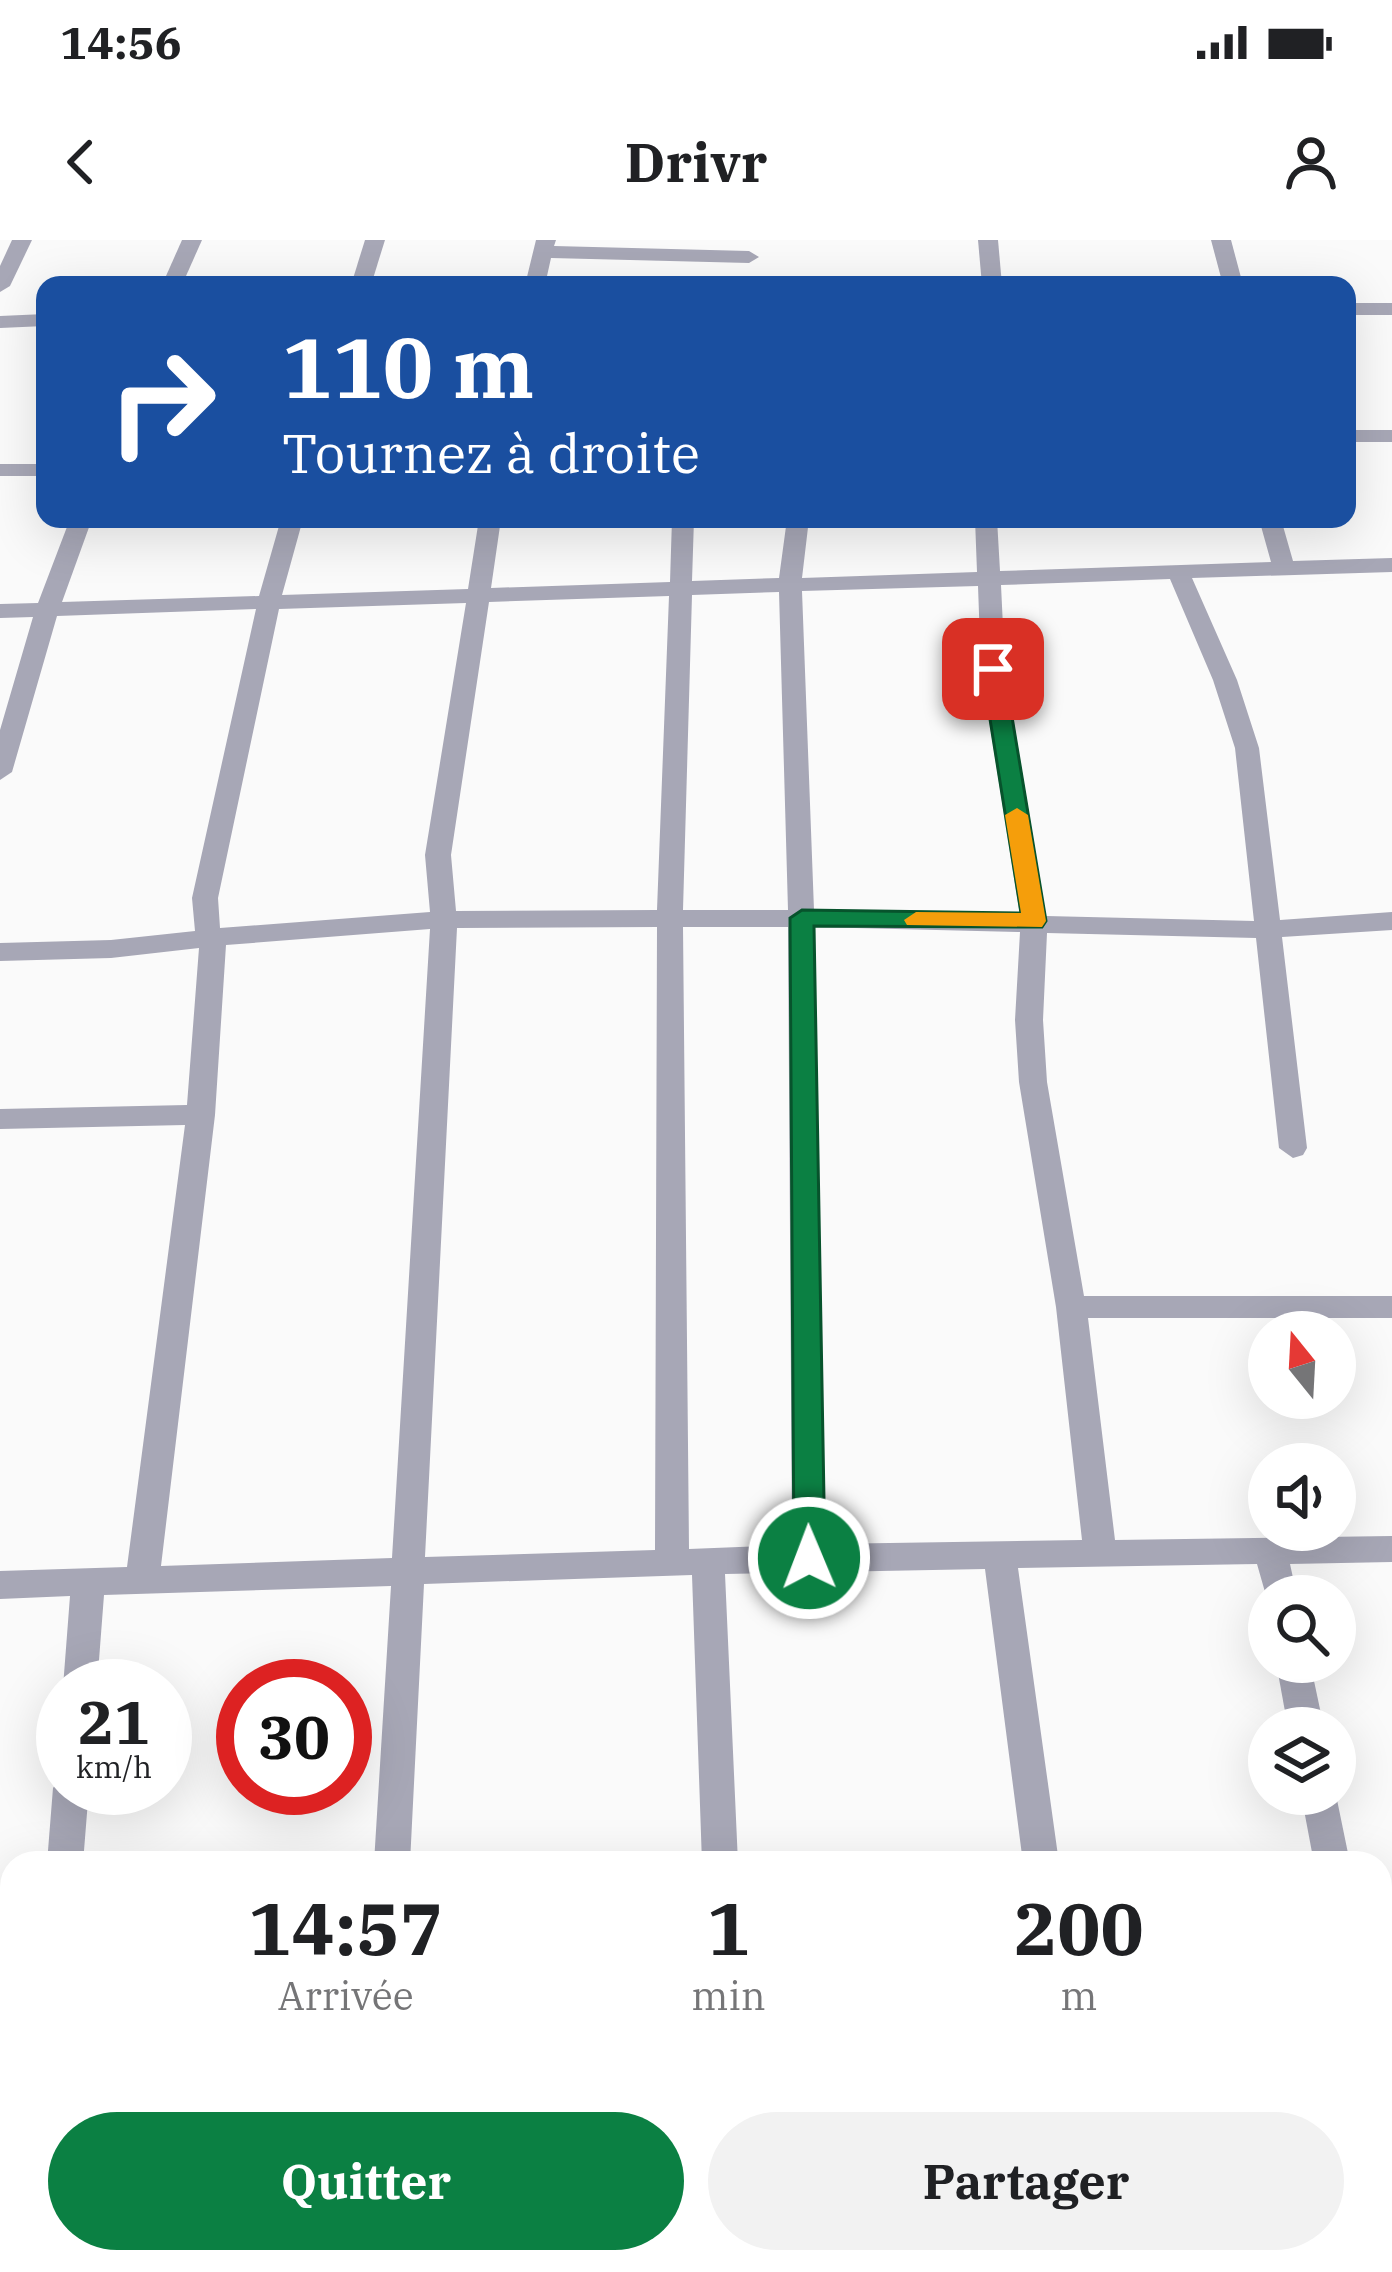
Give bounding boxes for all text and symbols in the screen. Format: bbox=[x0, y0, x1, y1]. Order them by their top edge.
text: 14:56 bbox=[60, 13, 182, 71]
text: Drivr bbox=[625, 127, 767, 197]
icon: back bbox=[48, 129, 114, 195]
icon: person bbox=[1278, 129, 1344, 195]
text: 110 m bbox=[282, 312, 534, 421]
icon: right bbox=[84, 324, 240, 480]
text: Tournez à droite bbox=[282, 418, 700, 488]
pin bbox=[942, 618, 1044, 720]
icon: arrive bbox=[960, 636, 1026, 702]
north arrow bbox=[1248, 1311, 1356, 1419]
map controls bbox=[1248, 1311, 1356, 1815]
button: sound bbox=[1248, 1443, 1356, 1551]
position arrow bbox=[746, 1495, 872, 1621]
button: search bbox=[1248, 1575, 1356, 1683]
speed limit sign: 30 bbox=[216, 1659, 372, 1815]
text: 21 bbox=[78, 1682, 150, 1761]
button: layers bbox=[1248, 1707, 1356, 1815]
text: km/h bbox=[76, 1747, 152, 1786]
text: 14:57 bbox=[248, 1881, 443, 1975]
text: 1 bbox=[707, 1881, 750, 1975]
text: 200 bbox=[1014, 1881, 1144, 1975]
text: Arrivée bbox=[278, 1970, 414, 2021]
text: min bbox=[691, 1970, 766, 2021]
text: m bbox=[1060, 1970, 1097, 2021]
button: Quitter bbox=[48, 2112, 684, 2250]
button: Partager bbox=[708, 2112, 1344, 2250]

